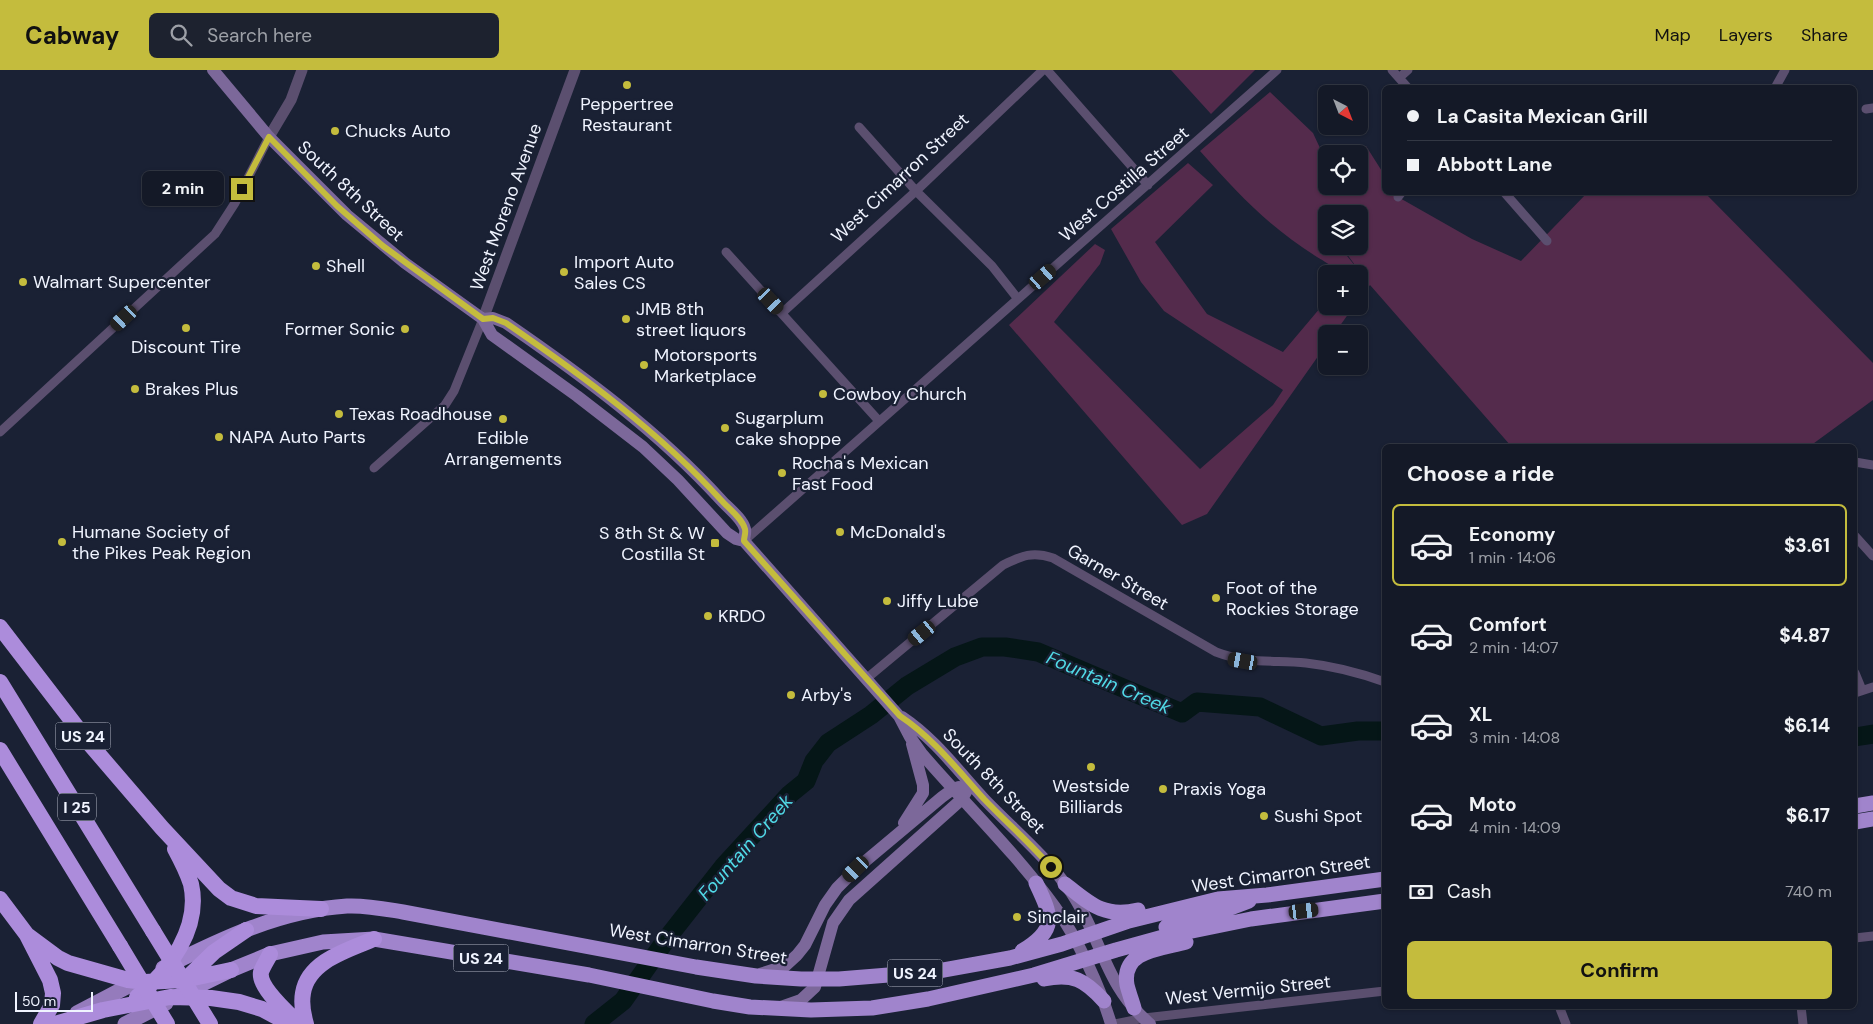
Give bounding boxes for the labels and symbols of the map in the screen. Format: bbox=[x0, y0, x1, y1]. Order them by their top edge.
marker: Peppertree Restaurant bbox=[621, 79, 633, 91]
north arrow bbox=[1318, 85, 1368, 135]
place label: Peppertree Restaurant bbox=[580, 92, 674, 137]
street label: West Cimarron Street bbox=[826, 108, 974, 248]
place label: Chucks Auto bbox=[345, 119, 451, 143]
street label: West Moreno Avenue bbox=[465, 120, 547, 294]
street label: West Costilla Street bbox=[1054, 121, 1194, 247]
marker: Chucks Auto bbox=[329, 125, 341, 137]
street label: South 8th Street bbox=[292, 135, 410, 247]
callout: 2 min bbox=[142, 172, 224, 206]
route end bbox=[231, 178, 253, 200]
place label: Import Auto Sales CS bbox=[574, 250, 674, 295]
place label: Shell bbox=[326, 254, 365, 278]
marker: Shell bbox=[310, 260, 322, 272]
car bbox=[1026, 261, 1059, 293]
marker: Import Auto Sales CS bbox=[558, 266, 570, 278]
place label: Walmart Supercenter bbox=[33, 270, 211, 294]
marker: Walmart Supercenter bbox=[17, 276, 29, 288]
car bbox=[755, 285, 786, 317]
place label: JMB 8th street liquors bbox=[636, 297, 746, 342]
car bbox=[107, 302, 140, 334]
marker: JMB 8th street liquors bbox=[620, 313, 632, 325]
place label: Former Sonic bbox=[285, 317, 395, 341]
marker: Discount Tire bbox=[180, 322, 192, 334]
marker: Former Sonic bbox=[399, 323, 411, 335]
place label: Discount Tire bbox=[131, 335, 241, 359]
place label: Motorsports Marketplace bbox=[654, 343, 757, 388]
marker: Motorsports Marketplace bbox=[638, 359, 650, 371]
place label: Brakes Plus bbox=[145, 377, 239, 401]
place label: Cowboy Church bbox=[833, 382, 967, 406]
marker: Brakes Plus bbox=[129, 383, 141, 395]
marker: Cowboy Church bbox=[817, 388, 829, 400]
place label: Texas Roadhouse bbox=[349, 402, 492, 426]
place label: Sugarplum cake shoppe bbox=[735, 406, 841, 451]
marker: Texas Roadhouse bbox=[333, 408, 345, 420]
marker: Edible Arrangements bbox=[497, 413, 509, 425]
marker: Sugarplum cake shoppe bbox=[719, 422, 731, 434]
place label: NAPA Auto Parts bbox=[229, 425, 366, 449]
place label: Edible Arrangements bbox=[444, 426, 562, 471]
marker: NAPA Auto Parts bbox=[213, 431, 225, 443]
place label: Rocha's Mexican Fast Food bbox=[792, 451, 929, 496]
marker: Rocha's Mexican Fast Food bbox=[776, 467, 788, 479]
place label: Humane Society of the Pikes Peak Region bbox=[72, 520, 251, 565]
place label: McDonald's bbox=[850, 520, 946, 544]
place label: S 8th St & W Costilla St bbox=[599, 521, 705, 566]
marker: McDonald's bbox=[834, 526, 846, 538]
marker: Humane Society of the Pikes Peak Region bbox=[56, 536, 68, 548]
marker: S 8th St & W Costilla St bbox=[709, 537, 721, 549]
street label: Garner Street bbox=[1063, 538, 1173, 616]
place label: Foot of the Rockies Storage bbox=[1226, 576, 1359, 621]
place label: Jiffy Lube bbox=[897, 589, 979, 613]
marker: Foot of the Rockies Storage bbox=[1210, 592, 1222, 604]
marker: Jiffy Lube bbox=[881, 595, 893, 607]
place label: KRDO bbox=[718, 604, 766, 628]
marker: KRDO bbox=[702, 610, 714, 622]
car bbox=[905, 618, 938, 648]
water label: Fountain Creek bbox=[1043, 645, 1175, 720]
car bbox=[1226, 651, 1259, 671]
place label: Arby's bbox=[801, 683, 852, 707]
marker: Arby's bbox=[785, 689, 797, 701]
road number: US 24 bbox=[56, 722, 110, 749]
street label: South 8th Street bbox=[938, 723, 1050, 839]
marker: Westside Billiards bbox=[1085, 761, 1097, 773]
place label: Westside Billiards bbox=[1052, 774, 1130, 819]
place label: Praxis Yoga bbox=[1173, 777, 1266, 801]
marker: Praxis Yoga bbox=[1157, 783, 1169, 795]
water label: Fountain Creek bbox=[692, 789, 799, 906]
road number: I 25 bbox=[58, 794, 96, 820]
place label: Sushi Spot bbox=[1274, 804, 1362, 828]
marker: Sushi Spot bbox=[1258, 810, 1270, 822]
street label: West Cimarron Street bbox=[1190, 850, 1372, 898]
car bbox=[839, 853, 872, 885]
route start bbox=[1040, 856, 1062, 878]
car bbox=[1288, 902, 1319, 920]
place label: Sinclair bbox=[1027, 905, 1088, 929]
marker: Sinclair bbox=[1011, 911, 1023, 923]
street label: West Cimarron Street bbox=[607, 918, 789, 970]
road number: US 24 bbox=[454, 944, 508, 971]
road number: US 24 bbox=[888, 960, 942, 986]
street label: West Vermijo Street bbox=[1164, 969, 1332, 1011]
scale bar bbox=[15, 989, 92, 1012]

